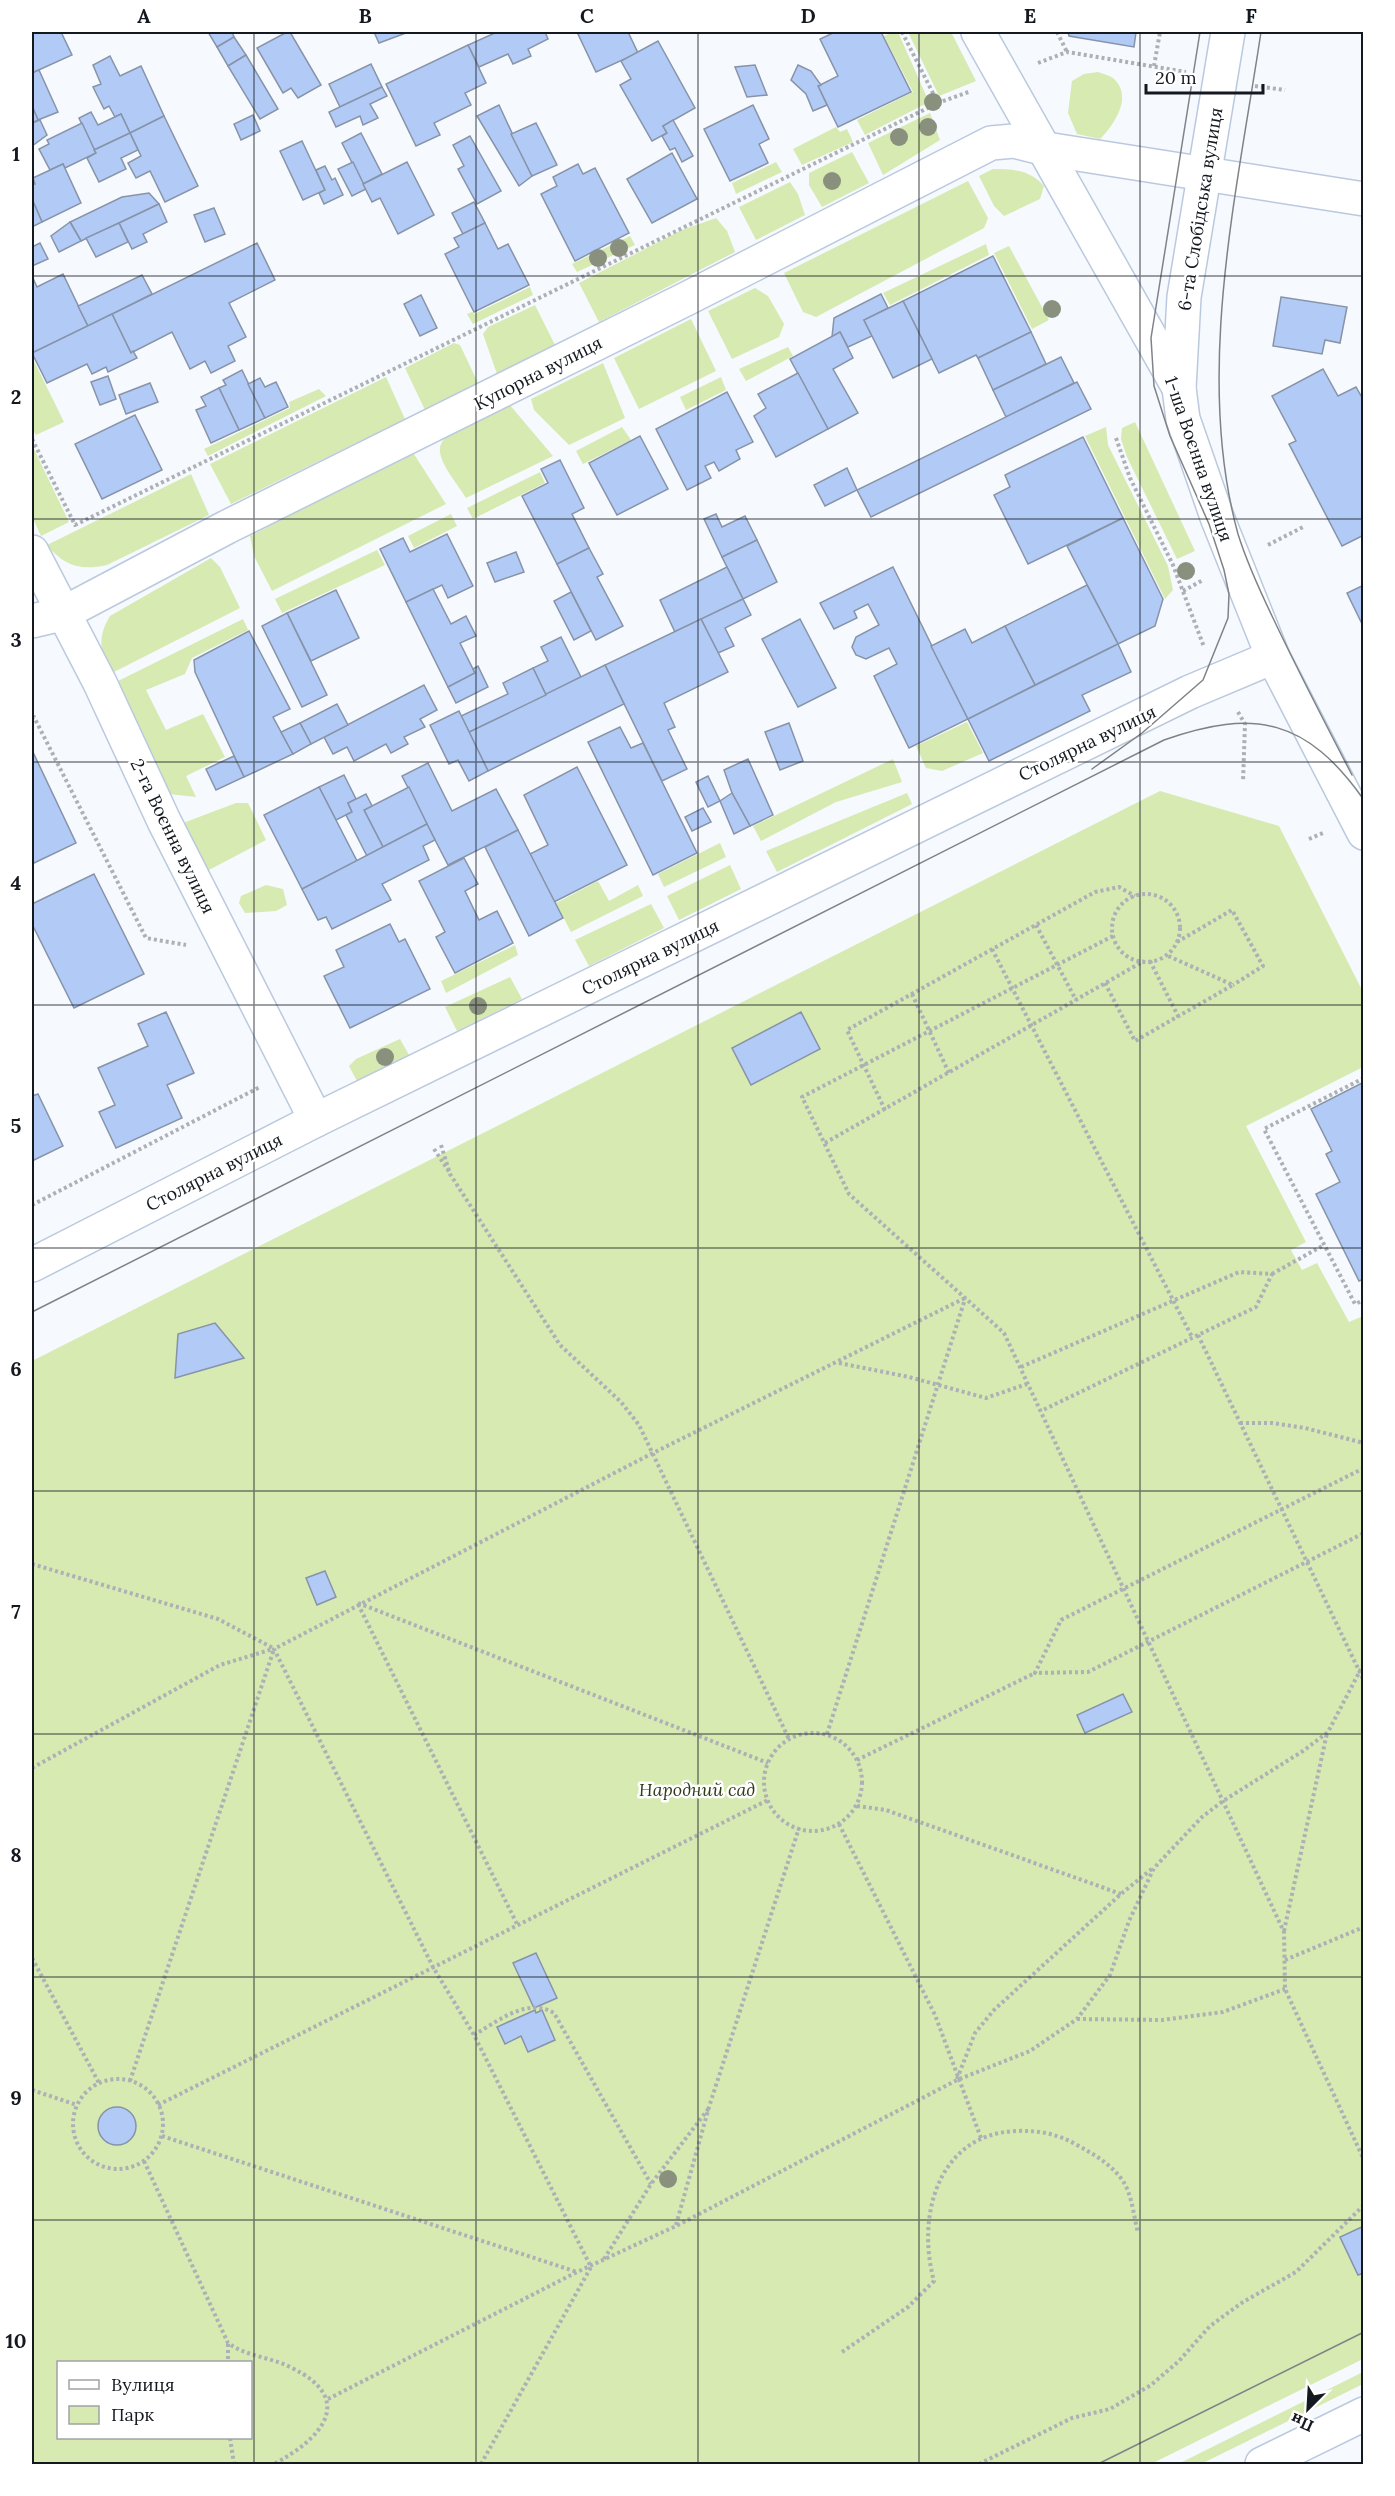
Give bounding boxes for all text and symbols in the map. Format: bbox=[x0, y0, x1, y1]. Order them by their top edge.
text: A bbox=[137, 3, 151, 28]
text: B bbox=[358, 3, 372, 28]
text: C bbox=[580, 3, 594, 28]
text: D bbox=[800, 3, 816, 28]
text: E bbox=[1024, 3, 1036, 28]
text: F bbox=[1245, 3, 1257, 28]
scale bar bbox=[1146, 57, 1263, 95]
text: 20 m bbox=[1155, 66, 1197, 89]
street label: 6-та Слобідська вулиця bbox=[1173, 106, 1227, 312]
text: 1 bbox=[12, 141, 20, 166]
street label: Купорна вулиця bbox=[470, 331, 606, 415]
street label: 1-ша Воєнна вулиця bbox=[1160, 373, 1238, 545]
text: 2 bbox=[11, 384, 21, 409]
text: 3 bbox=[10, 627, 22, 652]
street label: Столярна вулиця bbox=[1015, 700, 1159, 786]
street label: 2-га Воєнна вулиця bbox=[126, 755, 220, 917]
text: 4 bbox=[11, 870, 22, 895]
street label: Столярна вулиця bbox=[578, 914, 722, 1000]
text: 5 bbox=[11, 1113, 22, 1138]
street label: Столярна вулиця bbox=[142, 1128, 286, 1216]
text: 6 bbox=[10, 1356, 22, 1381]
text: 7 bbox=[11, 1599, 21, 1624]
park label: Народний сад bbox=[639, 1778, 755, 1801]
text: 8 bbox=[10, 1842, 22, 1867]
text: 9 bbox=[10, 2085, 22, 2110]
text: 10 bbox=[6, 2328, 26, 2353]
legend bbox=[57, 2361, 252, 2439]
text: Вулиця bbox=[111, 2373, 174, 2396]
north arrow bbox=[1278, 2379, 1338, 2439]
text: Парк bbox=[111, 2403, 155, 2426]
text: Пн bbox=[1287, 2409, 1317, 2437]

